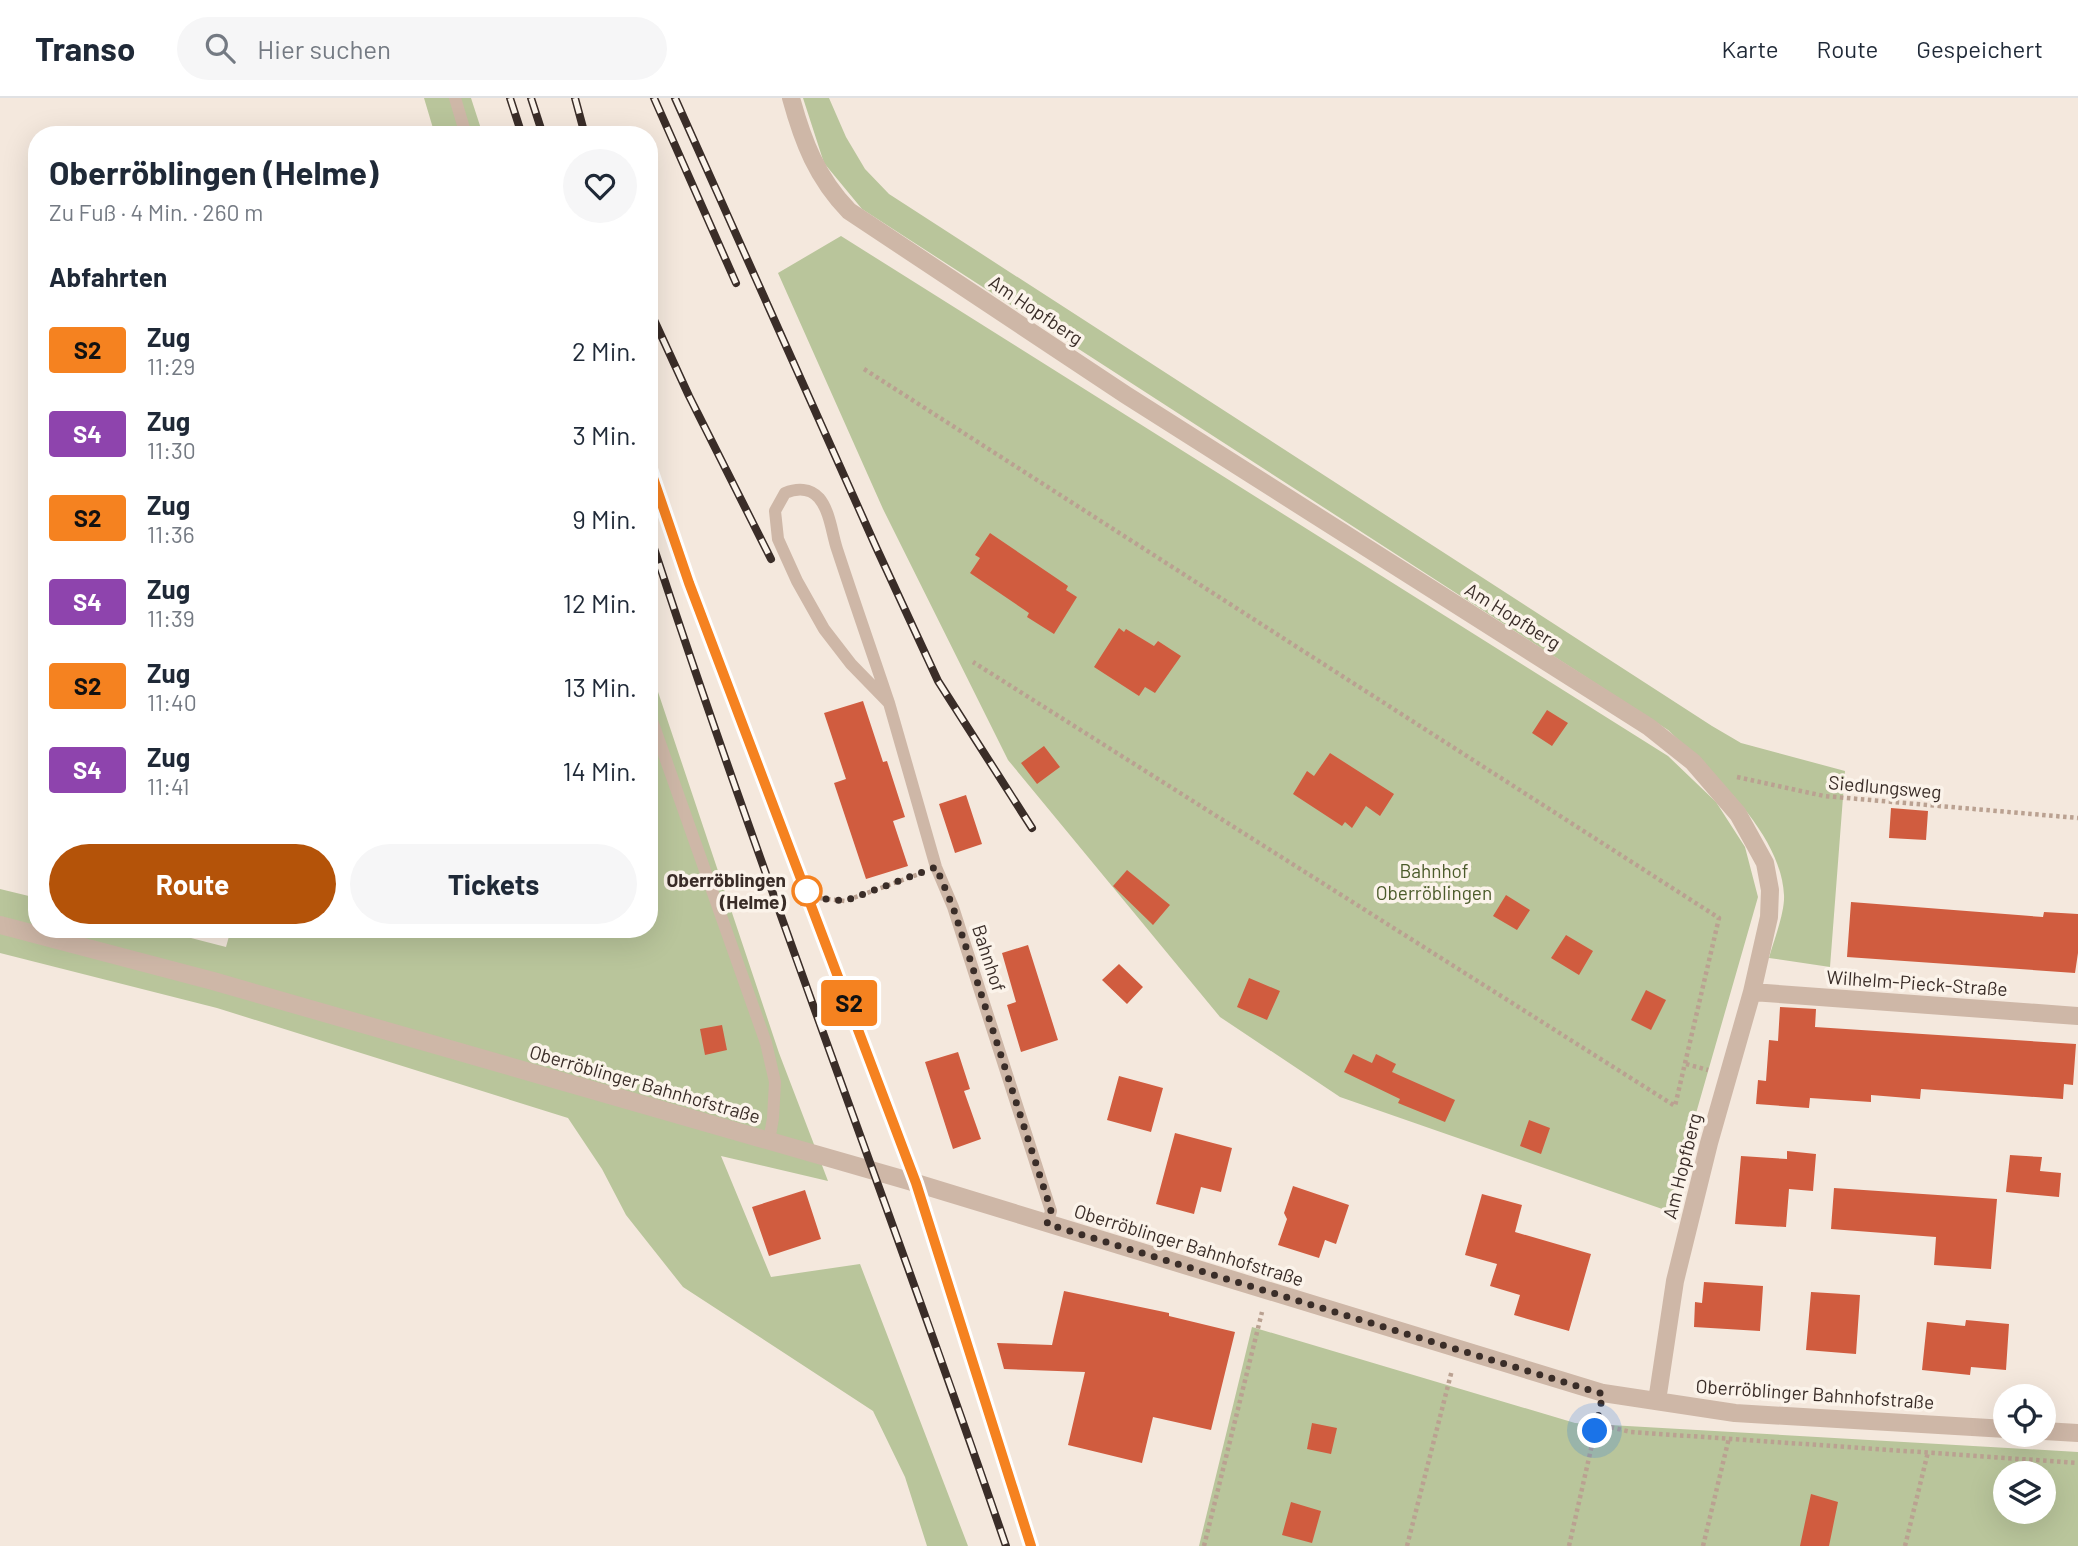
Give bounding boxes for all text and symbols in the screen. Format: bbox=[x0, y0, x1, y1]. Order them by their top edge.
search box bbox=[177, 17, 667, 80]
text: Transo bbox=[35, 28, 135, 68]
icon: search bbox=[201, 29, 239, 67]
text: Hier suchen bbox=[257, 33, 391, 64]
text: Karte bbox=[1721, 34, 1779, 63]
text: Route bbox=[1817, 34, 1878, 63]
text: Gespeichert bbox=[1916, 34, 2043, 63]
button: heart bbox=[563, 149, 637, 223]
text: Oberröblingen (Helme) bbox=[49, 152, 378, 192]
text: Zu Fuß · 4 Min. · 260 m bbox=[49, 198, 263, 226]
text: Abfahrten bbox=[49, 261, 167, 292]
street label: Am Hopfberg bbox=[985, 270, 1088, 349]
text: Zug bbox=[147, 321, 190, 352]
text: S2 bbox=[74, 335, 101, 364]
text: 2 Min. bbox=[572, 335, 637, 366]
text: 11:29 bbox=[147, 352, 195, 380]
text: Zug bbox=[147, 405, 190, 436]
text: S4 bbox=[73, 419, 102, 448]
text: 3 Min. bbox=[572, 419, 637, 450]
text: 11:30 bbox=[147, 436, 196, 464]
text: Zug bbox=[147, 489, 190, 520]
text: S2 bbox=[74, 503, 101, 532]
text: 9 Min. bbox=[572, 503, 637, 534]
text: 11:36 bbox=[147, 520, 195, 548]
text: Zug bbox=[147, 573, 190, 604]
street label: Am Hopfberg bbox=[1461, 577, 1565, 654]
text: S4 bbox=[73, 587, 102, 616]
text: 12 Min. bbox=[563, 587, 637, 618]
text: 11:39 bbox=[147, 604, 195, 632]
text: Zug bbox=[147, 657, 190, 688]
text: S2 bbox=[74, 671, 101, 700]
text: 13 Min. bbox=[563, 671, 637, 702]
text: 11:40 bbox=[147, 688, 197, 716]
text: Zug bbox=[147, 741, 190, 772]
text: S4 bbox=[73, 755, 102, 784]
text: 14 Min. bbox=[562, 755, 637, 786]
street label: Siedlungsweg bbox=[1828, 770, 1943, 803]
text: 11:41 bbox=[147, 772, 190, 800]
button: Route bbox=[49, 844, 336, 924]
button: Tickets bbox=[350, 844, 637, 924]
park label: Bahnhof Oberröblingen bbox=[1376, 859, 1492, 904]
place label: Oberröblingen (Helme) bbox=[666, 868, 786, 913]
marker: Oberröblingen (Helme) bbox=[792, 876, 822, 906]
street label: Bahnhof bbox=[968, 921, 1011, 994]
street label: Wilhelm-Pieck-Straße bbox=[1826, 965, 2008, 1000]
line badge: S2 bbox=[818, 980, 880, 1026]
text: S2 bbox=[835, 988, 863, 1017]
street label: Oberröblinger Bahnhofstraße bbox=[527, 1040, 763, 1128]
street label: Am Hopfberg bbox=[1657, 1111, 1706, 1221]
street label: Oberröblinger Bahnhofstraße bbox=[1071, 1199, 1307, 1290]
street label: Oberröblinger Bahnhofstraße bbox=[1695, 1374, 1935, 1413]
map controls bbox=[1993, 1384, 2056, 1524]
button: locate bbox=[1993, 1384, 2056, 1447]
your location bbox=[1577, 1413, 1612, 1448]
button: layers bbox=[1993, 1461, 2056, 1524]

